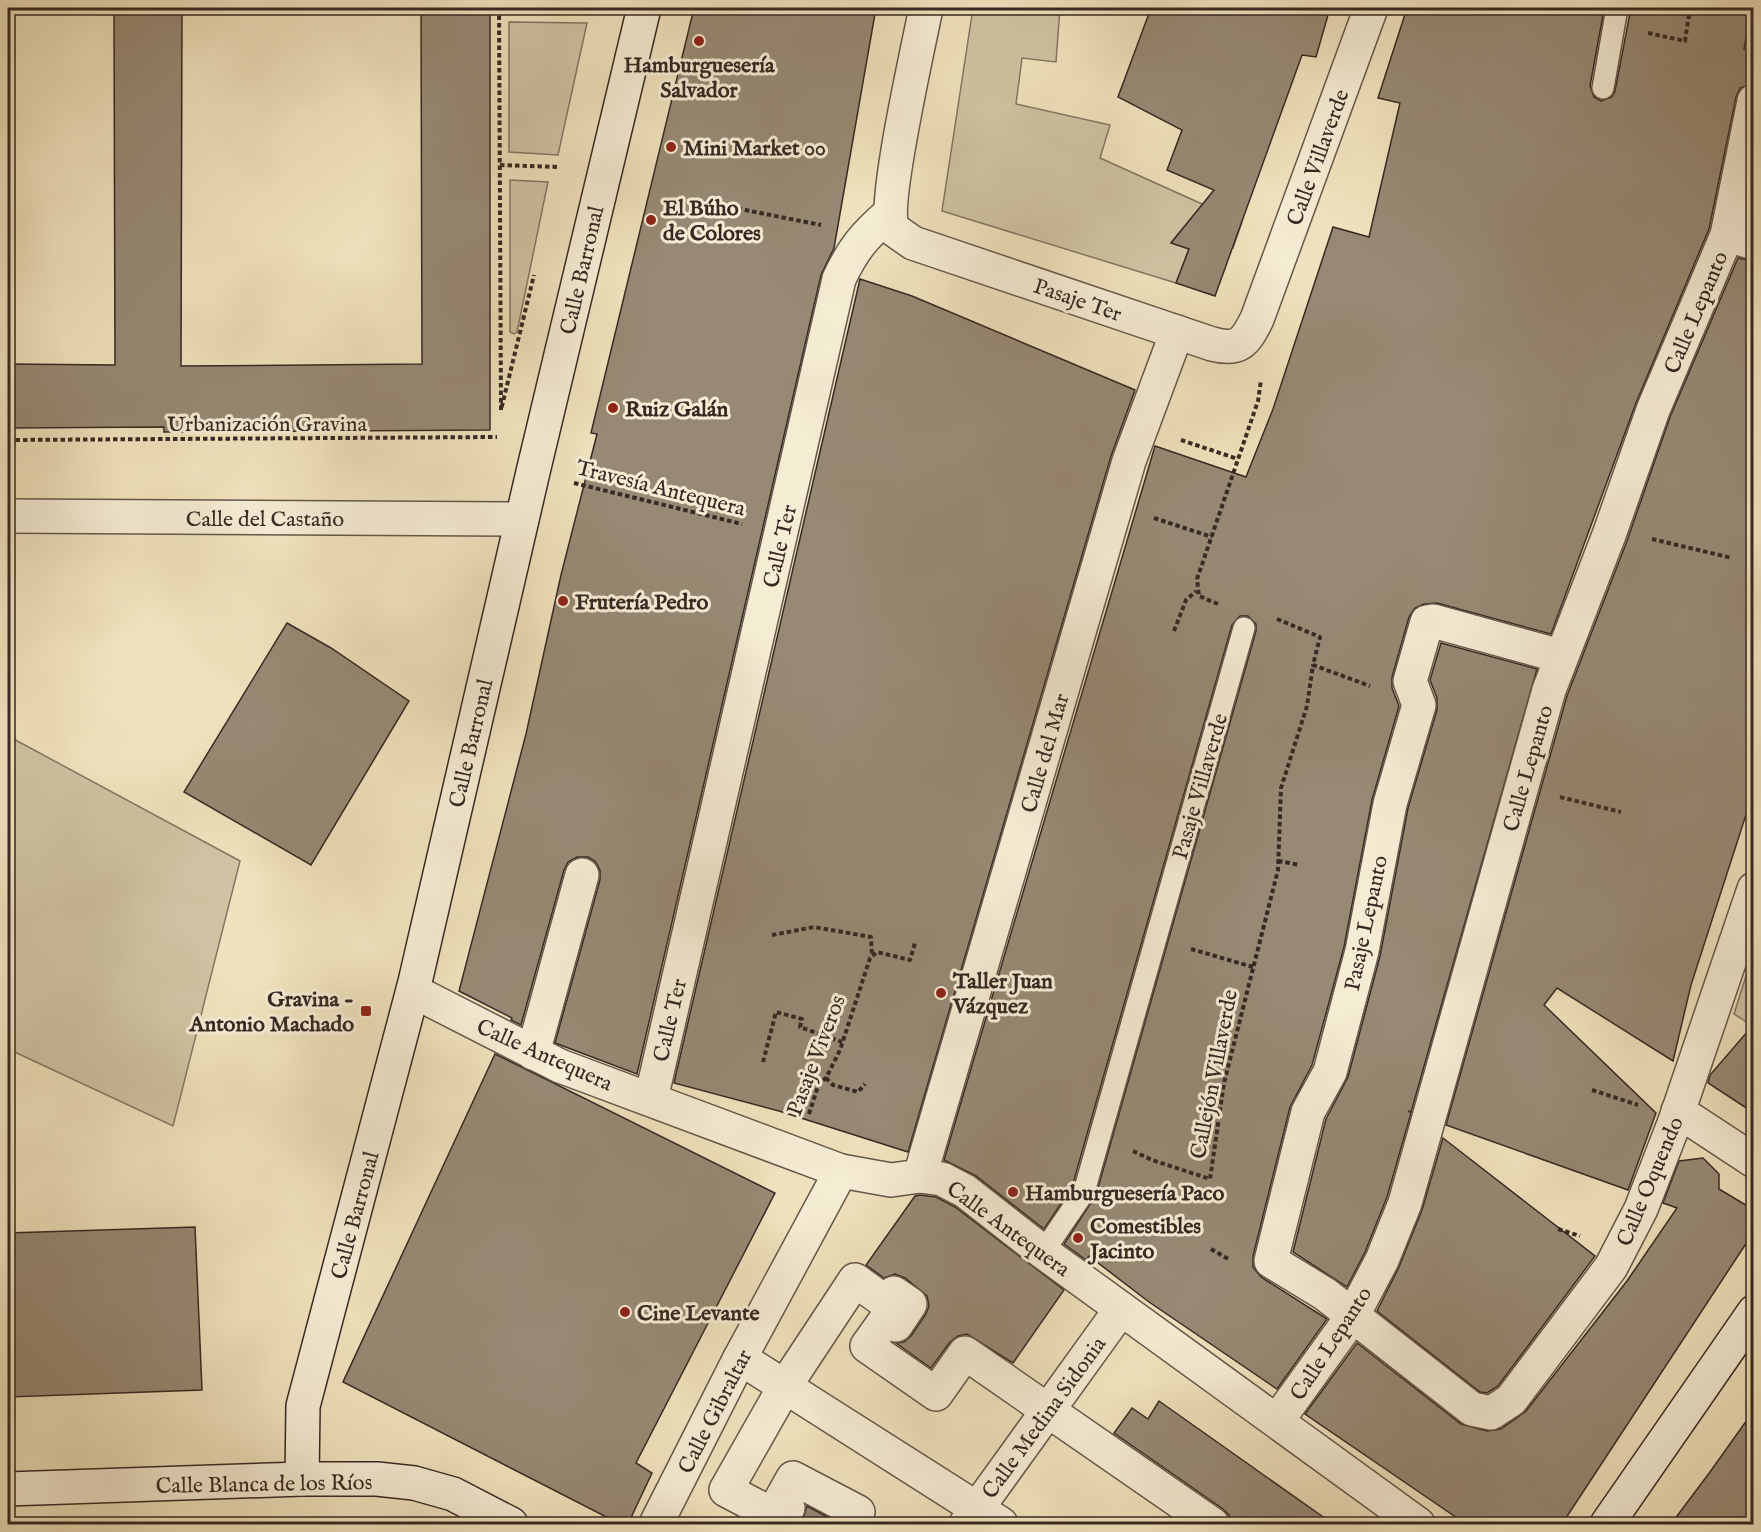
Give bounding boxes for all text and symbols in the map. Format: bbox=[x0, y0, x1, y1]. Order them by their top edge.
marker: Hamburguesería Salvador bbox=[692, 34, 706, 48]
place label: Hamburguesería Salvador bbox=[623, 52, 775, 105]
street label: Calle Villaverde bbox=[1281, 86, 1357, 230]
place label: Mini Market 00 bbox=[683, 135, 826, 163]
marker: Mini Market 00 bbox=[664, 140, 678, 154]
place label: El Búho de Colores bbox=[663, 195, 761, 248]
street label: Calle Barronal bbox=[555, 203, 611, 338]
marker: El Búho de Colores bbox=[644, 213, 658, 227]
street label: Calle Lepanto bbox=[1658, 247, 1735, 378]
street label: Pasaje Ter bbox=[1029, 273, 1125, 329]
place label: Ruiz Galán bbox=[625, 396, 728, 424]
marker: Ruiz Galán bbox=[606, 401, 620, 415]
street label: Urbanización Gravina bbox=[167, 411, 367, 439]
street label: Travesía Antequera bbox=[573, 454, 749, 524]
street label: Calle Ter bbox=[758, 502, 804, 591]
street label: Calle del Castaño bbox=[186, 506, 344, 534]
place label: Frutería Pedro bbox=[575, 589, 708, 617]
marker: Frutería Pedro bbox=[556, 594, 570, 608]
street label: Calle Barronal bbox=[444, 676, 500, 811]
street label: Calle del Mar bbox=[1016, 691, 1076, 817]
street label: Calle Lepanto bbox=[1497, 702, 1560, 835]
street label: Pasaje Villaverde bbox=[1167, 710, 1235, 863]
street label: Pasaje Lepanto bbox=[1339, 853, 1395, 994]
place label: Taller Juan Vázquez bbox=[952, 968, 1053, 1021]
street label: Calle Ter bbox=[648, 976, 694, 1065]
place label: Gravina - Antonio Machado bbox=[189, 986, 354, 1039]
marker: Taller Juan Vázquez bbox=[934, 986, 948, 1000]
street label: Callejón Villaverde bbox=[1185, 987, 1245, 1161]
street label: Pasaje Viveros bbox=[781, 991, 853, 1120]
marker: Gravina - Antonio Machado bbox=[359, 1004, 373, 1018]
street label: Calle Antequera bbox=[472, 1013, 617, 1099]
street label: Calle Oquendo bbox=[1611, 1113, 1691, 1251]
street label: Calle Barronal bbox=[325, 1148, 386, 1283]
street label: Calle Antequera bbox=[940, 1175, 1076, 1284]
place label: Hamburguesería Paco bbox=[1025, 1180, 1225, 1208]
marker: Hamburguesería Paco bbox=[1006, 1185, 1020, 1199]
place label: Comestibles Jacinto bbox=[1087, 1213, 1201, 1266]
marker: Comestibles Jacinto bbox=[1071, 1231, 1085, 1245]
street label: Calle Lepanto bbox=[1284, 1282, 1379, 1406]
place label: Cine Levante bbox=[637, 1300, 760, 1328]
marker: Cine Levante bbox=[618, 1305, 632, 1319]
street label: Calle Medina Sidonia bbox=[976, 1331, 1113, 1505]
street label: Calle Gibraltar bbox=[672, 1345, 759, 1479]
street label: Calle Blanca de los Ríos bbox=[156, 1469, 373, 1501]

